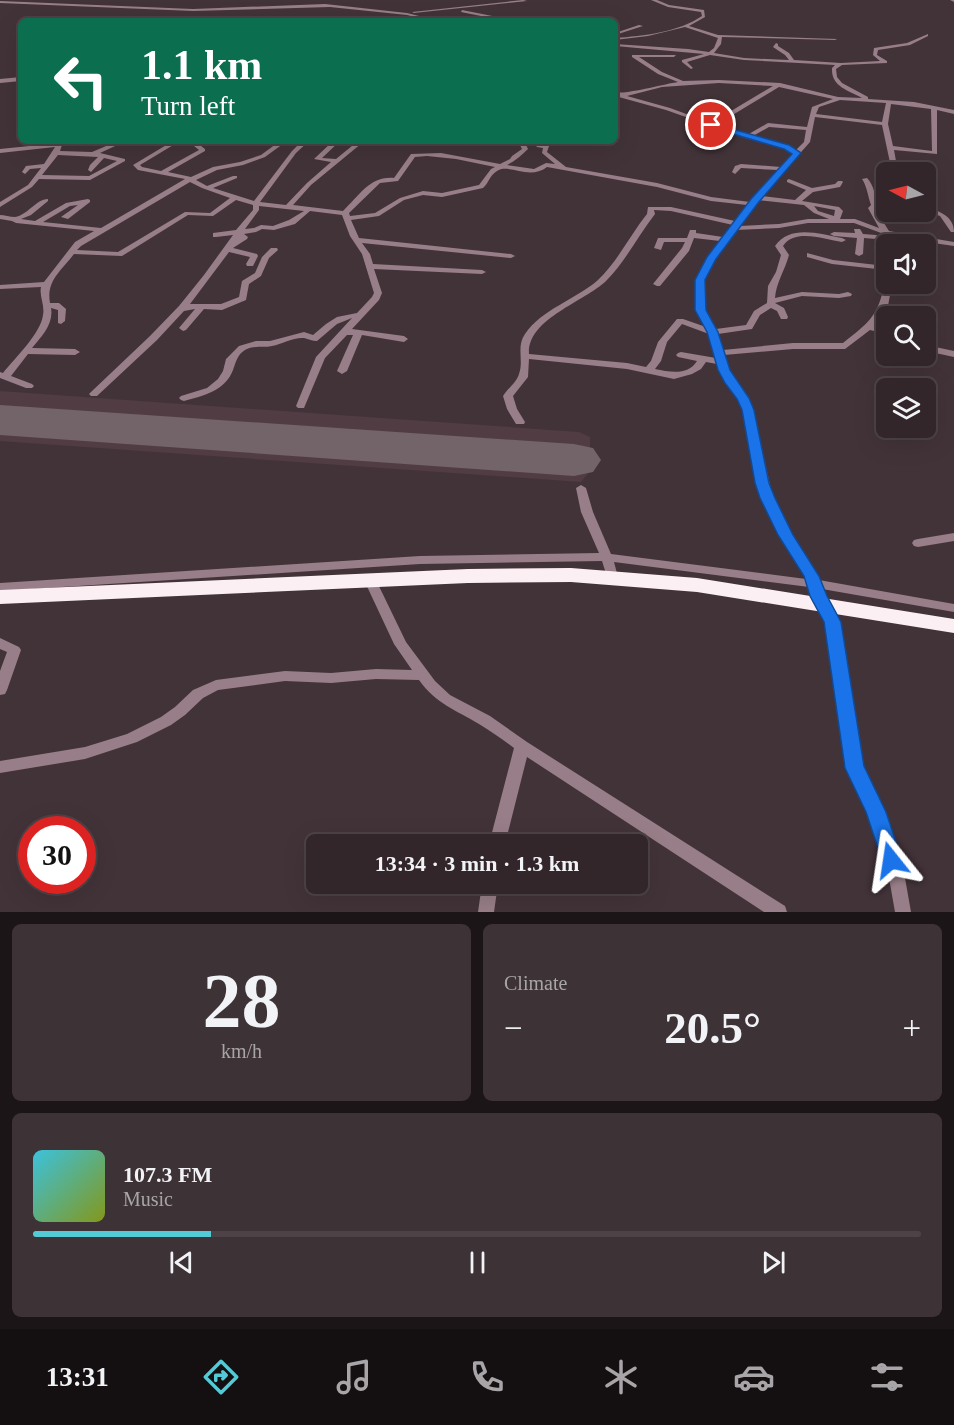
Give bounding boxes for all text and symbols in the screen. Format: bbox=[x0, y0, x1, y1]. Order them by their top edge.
icon: left bbox=[42, 42, 120, 120]
text: 1.1 km bbox=[141, 42, 262, 88]
text: Turn left bbox=[141, 91, 235, 121]
pin bbox=[685, 99, 736, 150]
icon: arrive bbox=[694, 108, 727, 141]
north arrow bbox=[876, 162, 936, 222]
map controls bbox=[876, 162, 936, 438]
button: sound bbox=[876, 234, 936, 294]
button: search bbox=[876, 306, 936, 366]
button: layers bbox=[876, 378, 936, 438]
speed limit sign: 30 bbox=[18, 816, 96, 894]
position arrow bbox=[859, 828, 923, 892]
text: 13:34 · 3 min · 1.3 km bbox=[375, 851, 579, 876]
text: 28 bbox=[203, 957, 281, 1044]
text: Climate bbox=[504, 972, 567, 994]
text: 20.5° bbox=[664, 1003, 761, 1053]
text: − bbox=[504, 1010, 523, 1046]
text: + bbox=[902, 1010, 921, 1046]
text: km/h bbox=[221, 1040, 262, 1062]
text: 107.3 FM bbox=[123, 1162, 212, 1187]
text: Music bbox=[123, 1188, 173, 1210]
icon: previous bbox=[165, 1246, 198, 1279]
icon: pause bbox=[461, 1246, 494, 1279]
icon: next bbox=[757, 1246, 790, 1279]
icon: directions bbox=[200, 1356, 242, 1398]
icon: music bbox=[333, 1356, 375, 1398]
icon: phone bbox=[466, 1356, 508, 1398]
icon: climate bbox=[600, 1356, 642, 1398]
icon: car bbox=[733, 1356, 775, 1398]
icon: filters bbox=[866, 1356, 908, 1398]
text: 13:31 bbox=[46, 1362, 109, 1392]

